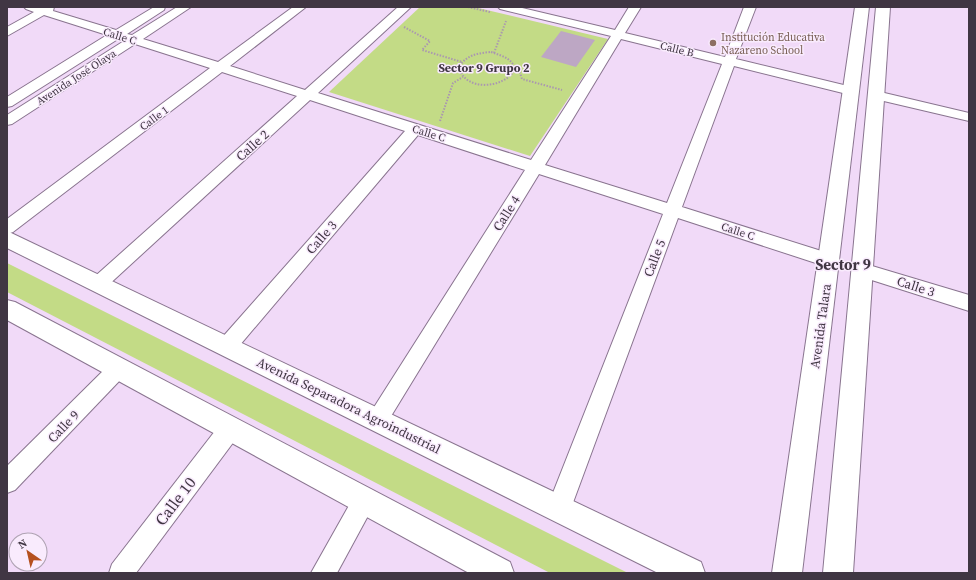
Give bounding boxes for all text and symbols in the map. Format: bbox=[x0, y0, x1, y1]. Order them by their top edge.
street label: Calle C bbox=[101, 24, 138, 49]
place label: Institución Educativa Nazareno School bbox=[721, 30, 825, 58]
street label: Calle B bbox=[658, 38, 695, 61]
marker: Institución Educativa Nazareno School bbox=[708, 38, 718, 48]
street label: Avenida José Olaya bbox=[34, 46, 119, 109]
district label: Sector 9 Grupo 2 bbox=[438, 60, 530, 76]
street label: Calle 1 bbox=[137, 103, 172, 134]
street label: Calle C bbox=[410, 121, 447, 146]
street label: Calle 2 bbox=[232, 126, 272, 165]
street label: Calle 4 bbox=[489, 192, 524, 234]
street label: Calle 3 bbox=[302, 217, 340, 258]
street label: Calle C bbox=[719, 219, 756, 244]
street label: Calle 5 bbox=[640, 237, 669, 279]
district label: Sector 9 bbox=[815, 254, 871, 275]
street label: Calle 3 bbox=[895, 272, 937, 301]
street label: Avenida Talara bbox=[806, 282, 835, 370]
street label: Avenida Separadora Agroindustrial bbox=[254, 353, 444, 458]
street label: Calle 9 bbox=[44, 407, 83, 446]
street label: Calle 10 bbox=[149, 472, 201, 530]
north arrow bbox=[8, 532, 48, 572]
text: N bbox=[15, 536, 30, 553]

